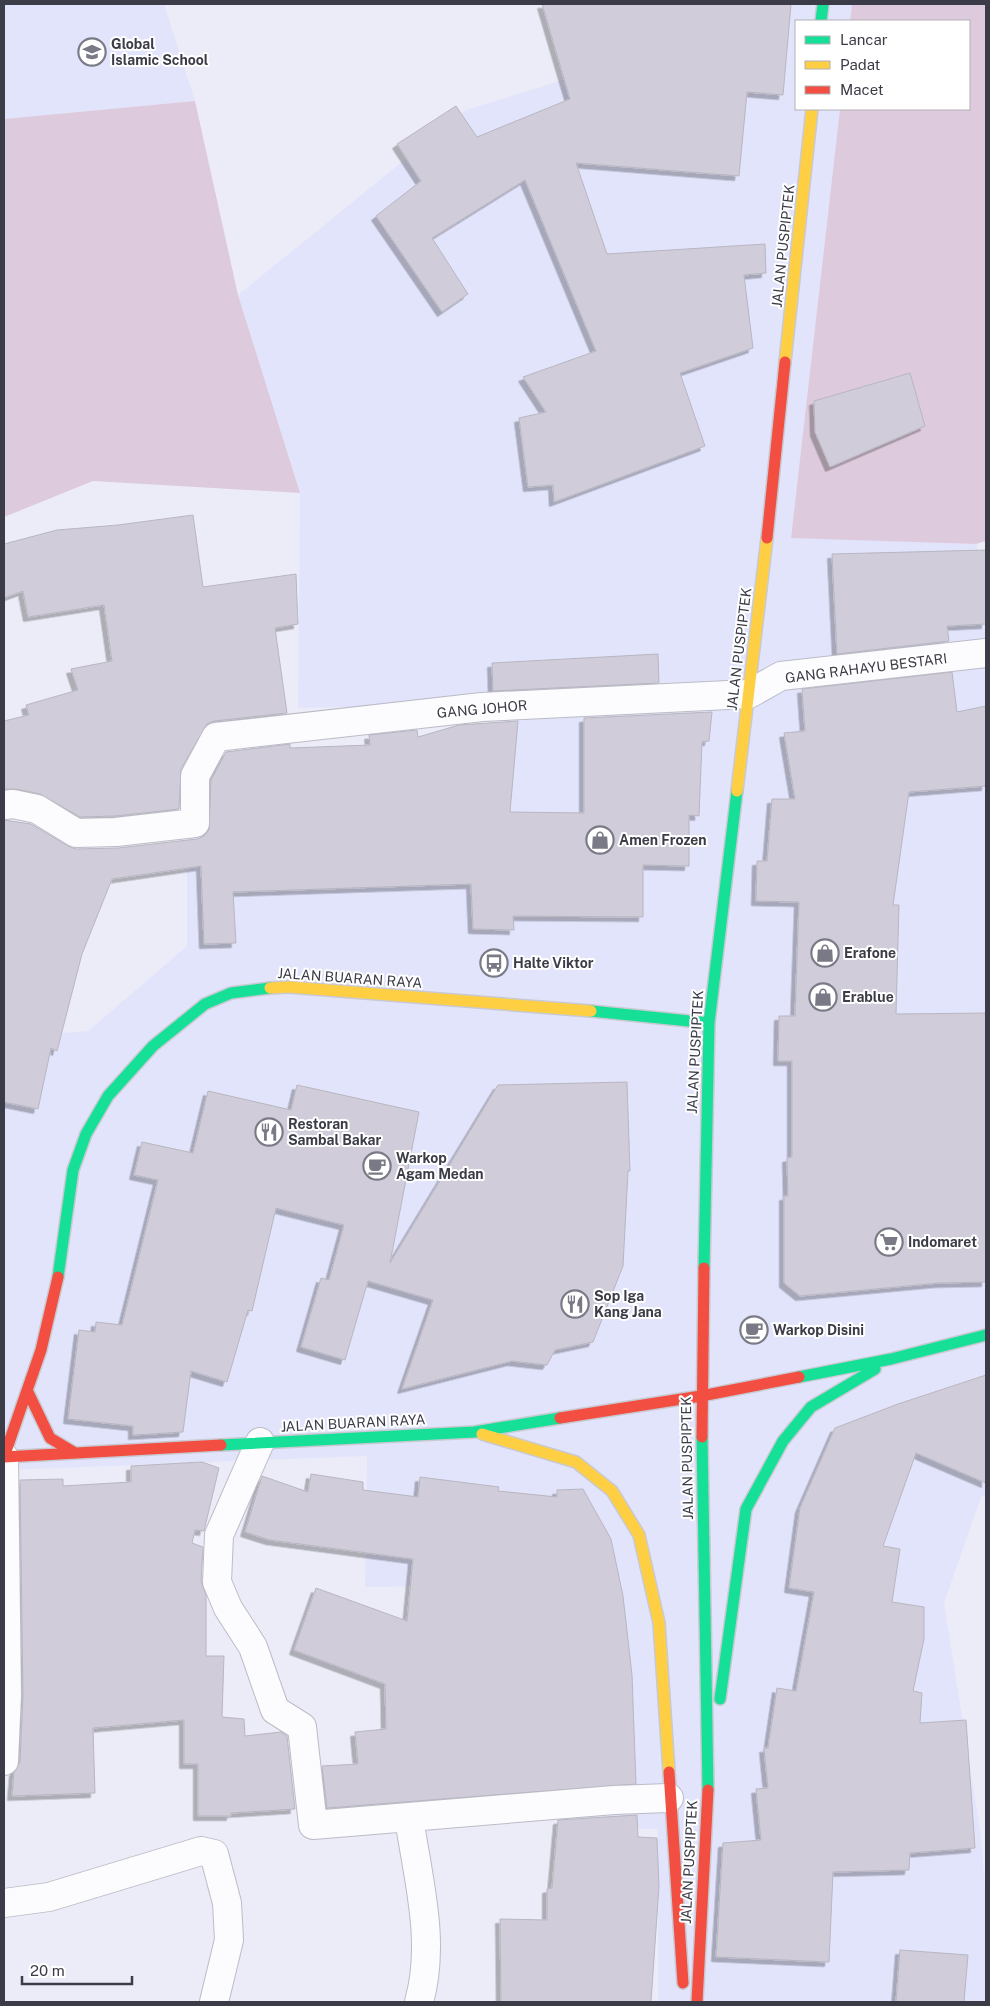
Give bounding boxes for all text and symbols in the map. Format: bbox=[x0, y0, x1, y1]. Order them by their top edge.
legend bbox=[795, 20, 970, 110]
text: Lancar bbox=[840, 31, 888, 48]
place label: Global Islamic School bbox=[111, 36, 209, 68]
school or university icon: Global Islamic School bbox=[77, 37, 107, 67]
text: Padat bbox=[840, 56, 881, 73]
text: Macet bbox=[840, 81, 884, 98]
street label: JALAN PUSPIPTEK bbox=[769, 183, 797, 308]
street label: JALAN PUSPIPTEK bbox=[724, 586, 755, 711]
street label: GANG RAHAYU BESTARI bbox=[784, 650, 948, 686]
street label: GANG JOHOR bbox=[436, 697, 528, 721]
shop icon: Amen Frozen bbox=[585, 825, 615, 855]
place label: Amen Frozen bbox=[619, 832, 707, 848]
shop icon: Erafone bbox=[810, 938, 840, 968]
place label: Erafone bbox=[844, 945, 896, 961]
bus stop icon: Halte Viktor bbox=[479, 948, 509, 978]
place label: Halte Viktor bbox=[513, 955, 594, 971]
street label: JALAN BUARAN RAYA bbox=[277, 965, 423, 991]
shop icon: Erablue bbox=[808, 982, 838, 1012]
street label: JALAN PUSPIPTEK bbox=[684, 989, 706, 1114]
place label: Erablue bbox=[842, 989, 894, 1005]
place label: Restoran Sambal Bakar bbox=[288, 1116, 382, 1148]
restaurant icon: Restoran Sambal Bakar bbox=[254, 1117, 284, 1147]
place label: Warkop Agam Medan bbox=[396, 1150, 484, 1182]
cafe icon: Warkop Agam Medan bbox=[362, 1151, 392, 1181]
supermarket icon: Indomaret bbox=[874, 1227, 904, 1257]
place label: Indomaret bbox=[908, 1234, 977, 1250]
place label: Sop Iga Kang Jana bbox=[594, 1288, 662, 1320]
restaurant icon: Sop Iga Kang Jana bbox=[560, 1289, 590, 1319]
cafe icon: Warkop Disini bbox=[739, 1315, 769, 1345]
place label: Warkop Disini bbox=[773, 1322, 864, 1338]
street label: JALAN PUSPIPTEK bbox=[678, 1396, 696, 1520]
street label: JALAN BUARAN RAYA bbox=[280, 1411, 426, 1435]
street label: JALAN PUSPIPTEK bbox=[678, 1799, 700, 1924]
scale bar bbox=[22, 1954, 132, 1986]
text: 20 m bbox=[30, 1962, 65, 1979]

